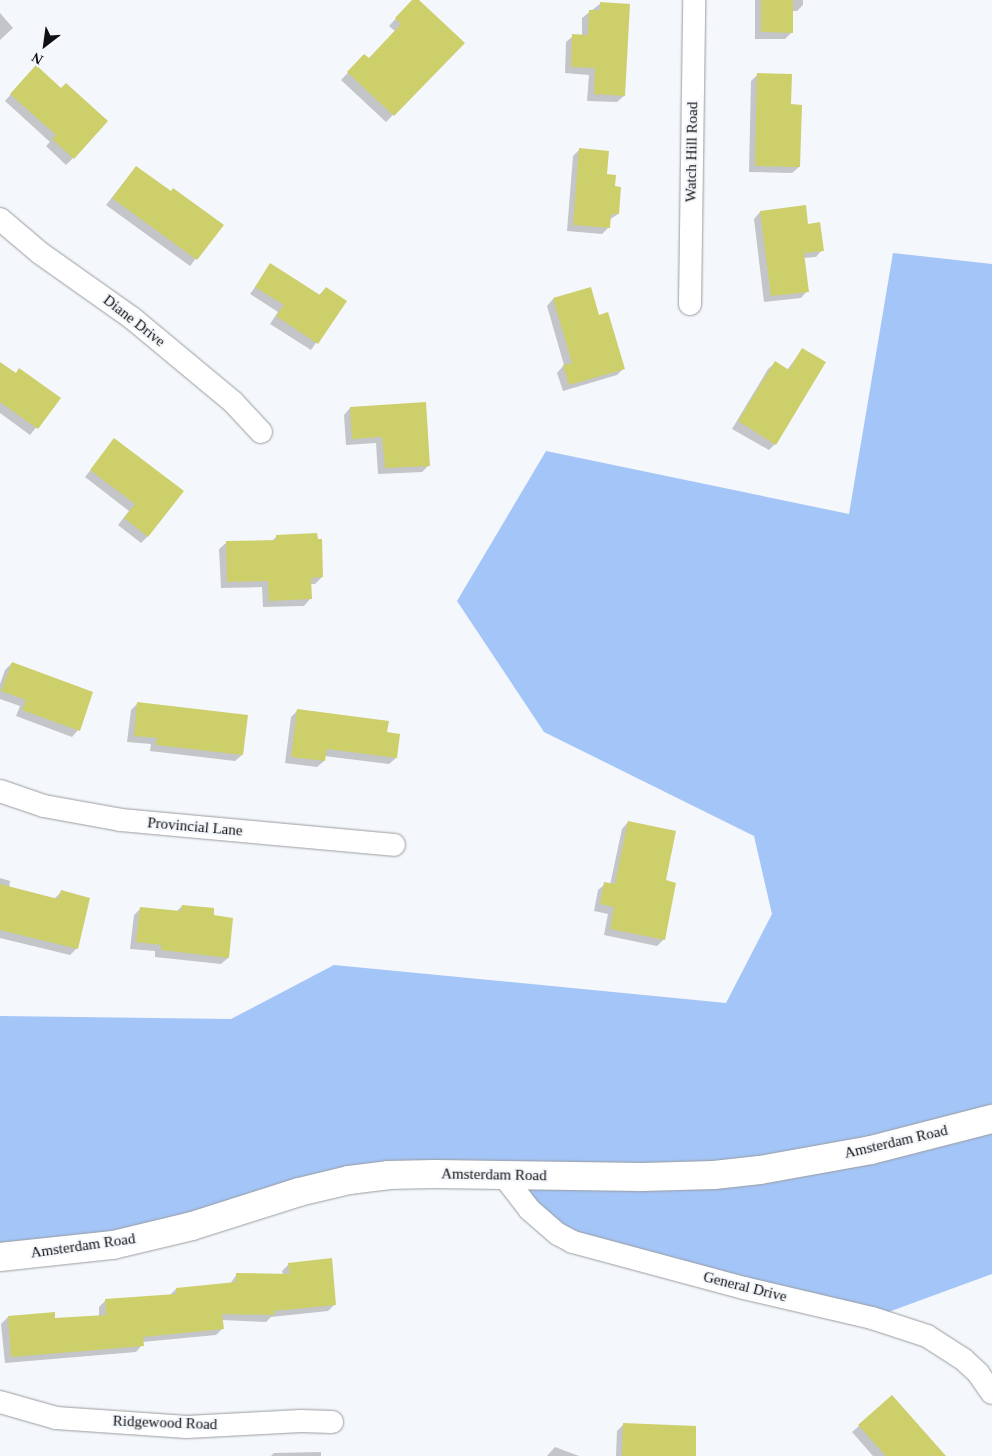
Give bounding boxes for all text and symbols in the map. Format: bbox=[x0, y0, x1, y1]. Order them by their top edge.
north arrow bbox=[20, 20, 70, 70]
text: N bbox=[29, 49, 45, 67]
street label: Watch Hill Road bbox=[682, 102, 702, 202]
street label: Diane Drive bbox=[99, 291, 169, 351]
street label: Provincial Lane bbox=[147, 814, 243, 840]
street label: Amsterdam Road bbox=[843, 1121, 949, 1163]
street label: Amsterdam Road bbox=[441, 1165, 547, 1185]
street label: Amsterdam Road bbox=[30, 1230, 136, 1262]
street label: General Drive bbox=[701, 1268, 789, 1306]
street label: Ridgewood Road bbox=[112, 1412, 218, 1434]

